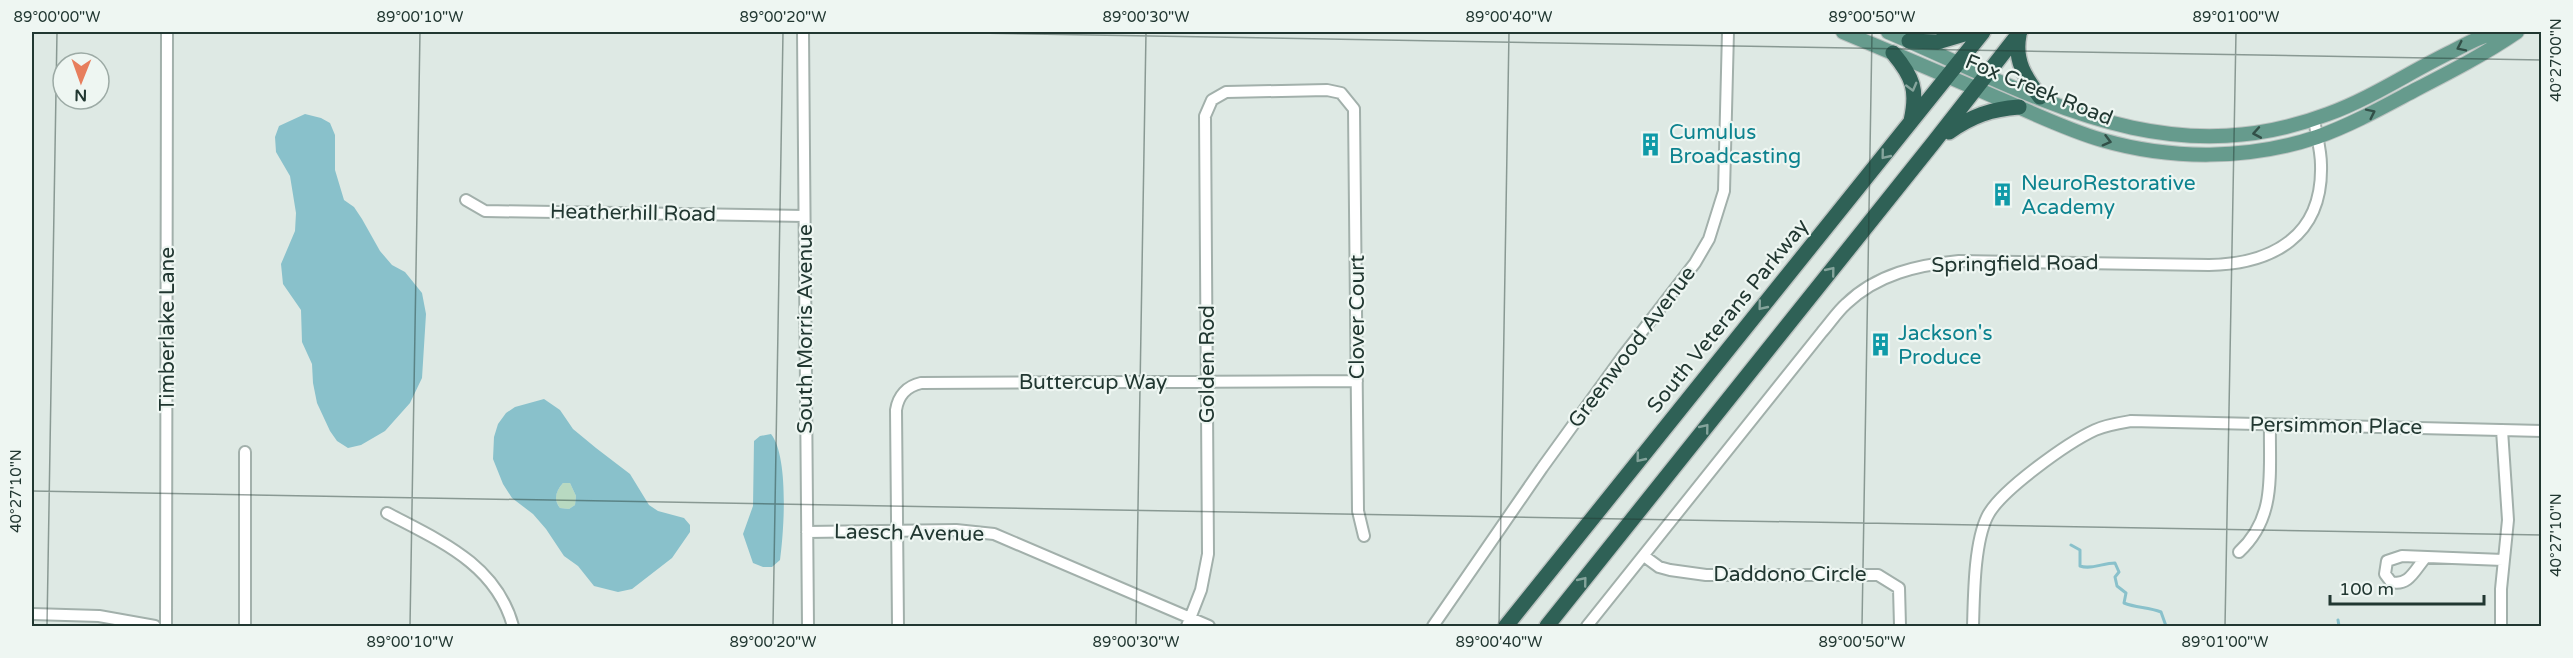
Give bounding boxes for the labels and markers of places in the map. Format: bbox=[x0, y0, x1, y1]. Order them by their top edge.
place label: Cumulus Broadcasting bbox=[1669, 120, 1801, 169]
building icon: Cumulus Broadcasting bbox=[1638, 131, 1664, 157]
place label: NeuroRestorative Academy bbox=[2021, 171, 2196, 220]
building icon: NeuroRestorative Academy bbox=[1990, 182, 2016, 208]
place label: Jackson's Produce bbox=[1898, 321, 1993, 370]
building icon: Jackson's Produce bbox=[1867, 332, 1893, 358]

